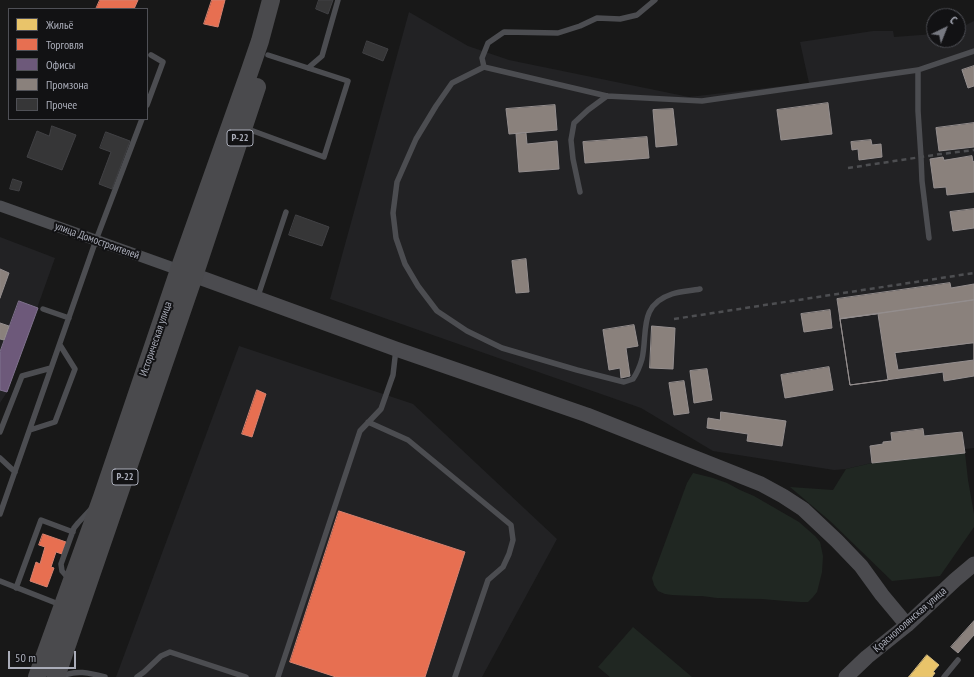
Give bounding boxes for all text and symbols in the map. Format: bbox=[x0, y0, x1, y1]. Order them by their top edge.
legend bbox=[8, 8, 148, 120]
north arrow bbox=[926, 8, 966, 48]
text: С bbox=[947, 13, 960, 27]
text: Жильё bbox=[46, 17, 73, 32]
text: Торговля bbox=[46, 37, 84, 52]
text: Офисы bbox=[46, 57, 75, 72]
text: Промзона bbox=[46, 77, 88, 92]
text: Прочее bbox=[46, 97, 77, 112]
road number: Р-22 bbox=[227, 130, 253, 146]
street label: улица Домостроителей bbox=[53, 220, 141, 262]
street label: Историческая улица bbox=[137, 300, 175, 378]
road number: Р-22 bbox=[112, 469, 138, 485]
street label: Краснополянская улица bbox=[871, 585, 949, 655]
scale bar bbox=[10, 643, 78, 669]
text: 50 m bbox=[15, 650, 36, 665]

